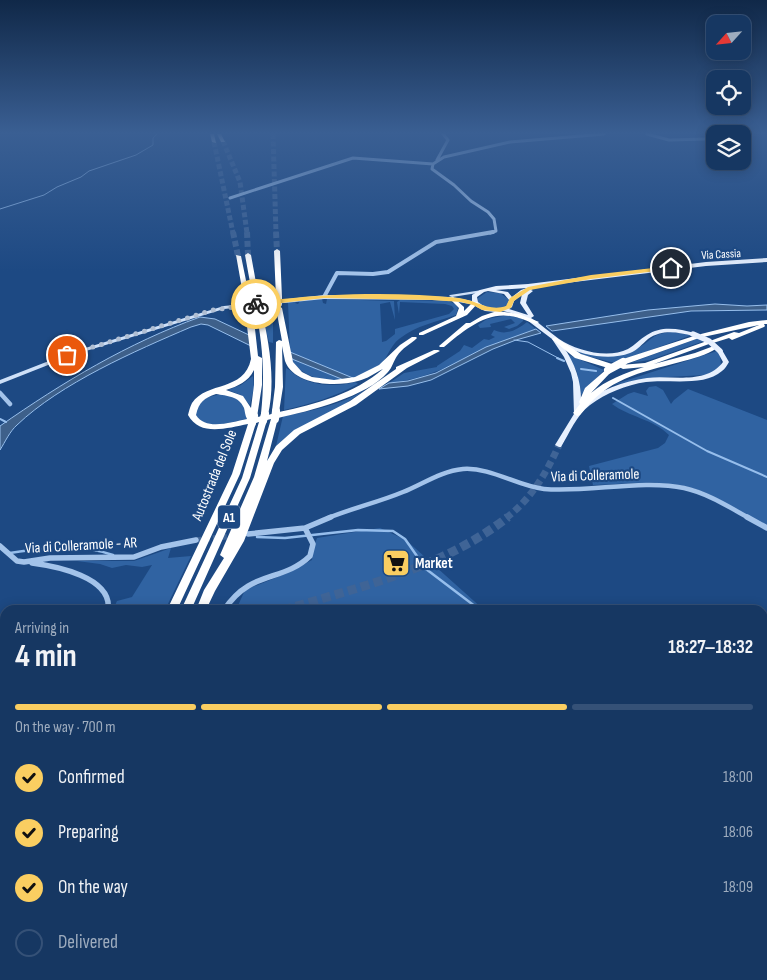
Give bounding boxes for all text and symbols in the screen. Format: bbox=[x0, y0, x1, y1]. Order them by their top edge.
north arrow bbox=[706, 15, 751, 60]
map controls bbox=[706, 15, 751, 170]
button: locate bbox=[706, 70, 751, 115]
button: layers bbox=[706, 125, 751, 170]
street label: Via Cassia bbox=[701, 246, 742, 263]
pin bbox=[650, 247, 692, 289]
icon: home bbox=[657, 254, 685, 282]
courier bbox=[231, 279, 281, 329]
icon: bike bbox=[242, 290, 270, 318]
pin bbox=[46, 334, 88, 376]
icon: bag bbox=[53, 341, 81, 369]
street label: Autostrada del Sole bbox=[187, 427, 241, 524]
street label: Via di Colleramole bbox=[550, 464, 640, 487]
road number: A1 bbox=[218, 506, 240, 528]
street label: Via di Colleramole - AR bbox=[24, 533, 138, 558]
supermarket icon: Market bbox=[381, 548, 411, 578]
place label: Market bbox=[415, 554, 453, 573]
text: Arriving in bbox=[15, 619, 69, 638]
text: 18:27–18:32 bbox=[668, 636, 753, 659]
text: 4 min bbox=[15, 637, 77, 676]
text: On the way · 700 m bbox=[15, 718, 116, 737]
icon: check bbox=[15, 764, 43, 792]
text: Confirmed bbox=[58, 766, 125, 789]
text: 18:00 bbox=[723, 768, 753, 787]
icon: check bbox=[15, 819, 43, 847]
text: Preparing bbox=[58, 821, 119, 844]
text: 18:06 bbox=[723, 823, 753, 842]
icon: check bbox=[15, 874, 43, 902]
text: On the way bbox=[58, 876, 128, 899]
text: 18:09 bbox=[723, 878, 753, 897]
text: Delivered bbox=[58, 931, 118, 954]

